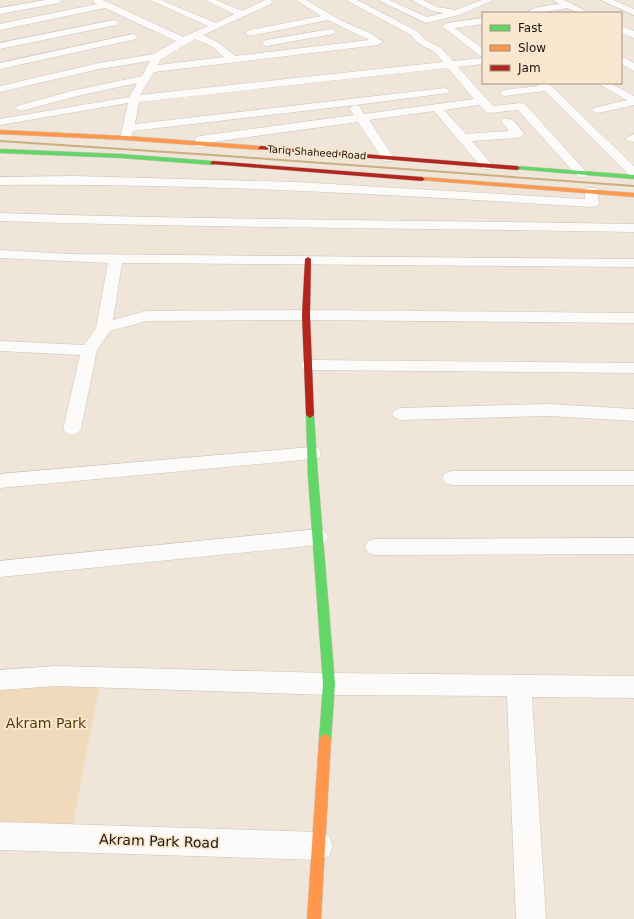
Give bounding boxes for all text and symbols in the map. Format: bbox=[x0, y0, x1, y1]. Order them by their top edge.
legend bbox=[482, 12, 622, 84]
text: Fast bbox=[518, 21, 542, 35]
text: Slow bbox=[518, 41, 546, 55]
text: Jam bbox=[517, 61, 541, 75]
street label: Tariq Shaheed Road bbox=[266, 143, 367, 161]
park label: Akram Park bbox=[6, 715, 87, 731]
street label: Akram Park Road bbox=[99, 831, 219, 851]

